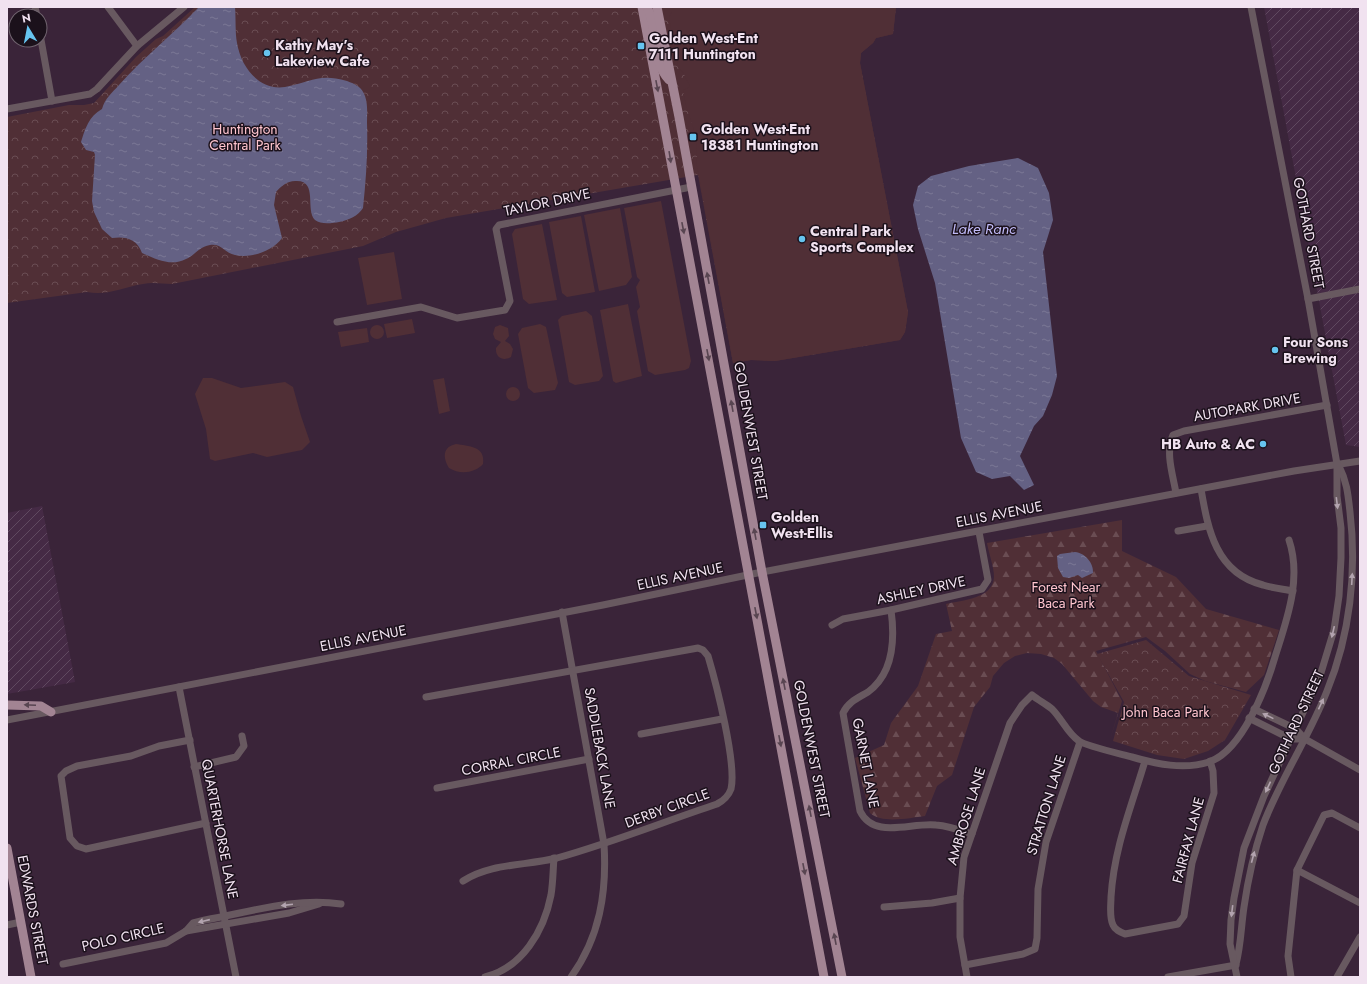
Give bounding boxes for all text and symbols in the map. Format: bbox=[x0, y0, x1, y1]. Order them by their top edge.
north arrow bbox=[8, 8, 48, 48]
text: N bbox=[21, 10, 32, 27]
place label: Golden West-Ent 7111 Huntington bbox=[649, 28, 759, 64]
place label: Kathy May’s Lakeview Cafe bbox=[275, 35, 370, 71]
marker: Golden West-Ent 7111 Huntington bbox=[636, 41, 646, 51]
marker: Kathy May’s Lakeview Cafe bbox=[262, 48, 272, 58]
one-way arrow bbox=[655, 80, 661, 93]
park label: Huntington Central Park bbox=[209, 119, 282, 155]
place label: Golden West-Ent 18381 Huntington bbox=[701, 119, 818, 155]
marker: Golden West-Ent 18381 Huntington bbox=[688, 132, 698, 142]
one-way arrow bbox=[667, 151, 673, 164]
street label: GOTHARD STREET bbox=[1288, 176, 1330, 291]
street label: TAYLOR DRIVE bbox=[502, 183, 592, 221]
water label: Lake Ranc bbox=[952, 218, 1016, 240]
place label: Central Park Sports Complex bbox=[810, 221, 914, 257]
one-way arrow bbox=[680, 222, 686, 234]
marker: Central Park Sports Complex bbox=[797, 234, 807, 244]
one-way arrow bbox=[705, 272, 711, 284]
place label: Four Sons Brewing bbox=[1283, 332, 1349, 368]
marker: Four Sons Brewing bbox=[1270, 345, 1280, 355]
one-way arrow bbox=[705, 349, 711, 362]
street label: GOLDENWEST STREET bbox=[729, 360, 773, 502]
street label: AUTOPARK DRIVE bbox=[1192, 388, 1302, 426]
one-way arrow bbox=[729, 400, 735, 412]
place label: HB Auto & AC bbox=[1161, 434, 1255, 454]
marker: HB Auto & AC bbox=[1258, 439, 1268, 449]
street label: ELLIS AVENUE bbox=[954, 496, 1044, 532]
one-way arrow bbox=[1334, 497, 1341, 509]
place label: Golden West-Ellis bbox=[771, 507, 834, 543]
marker: Golden West-Ellis bbox=[758, 520, 768, 530]
one-way arrow bbox=[752, 528, 758, 540]
street label: ELLIS AVENUE bbox=[635, 557, 725, 595]
street label: ASHLEY DRIVE bbox=[875, 571, 967, 609]
one-way arrow bbox=[1349, 572, 1355, 585]
park label: Forest Near Baca Park bbox=[1032, 577, 1101, 613]
one-way arrow bbox=[753, 607, 759, 619]
street label: ELLIS AVENUE bbox=[318, 620, 408, 656]
one-way arrow bbox=[1330, 626, 1336, 638]
street label: GOTHARD STREET bbox=[1263, 666, 1329, 777]
one-way arrow bbox=[781, 677, 787, 690]
street label: GOLDENWEST STREET bbox=[789, 678, 835, 820]
street label: SADDLEBACK LANE bbox=[580, 686, 620, 810]
one-way arrow bbox=[1318, 698, 1324, 710]
one-way arrow bbox=[24, 702, 36, 709]
park label: John Baca Park bbox=[1120, 702, 1210, 722]
one-way arrow bbox=[1263, 713, 1274, 719]
street label: GARNET LANE bbox=[847, 716, 885, 810]
one-way arrow bbox=[777, 735, 783, 747]
street label: CORRAL CIRCLE bbox=[460, 742, 562, 780]
street label: STRATTON LANE bbox=[1021, 753, 1071, 857]
street label: QUARTERHORSE LANE bbox=[197, 757, 243, 901]
street label: AMBROSE LANE bbox=[942, 765, 990, 867]
one-way arrow bbox=[1265, 781, 1271, 793]
street label: DERBY CIRCLE bbox=[622, 783, 712, 833]
street label: FAIRFAX LANE bbox=[1167, 795, 1209, 885]
one-way arrow bbox=[806, 805, 812, 817]
one-way arrow bbox=[1251, 851, 1257, 864]
street label: EDWARDS STREET bbox=[13, 853, 54, 967]
one-way arrow bbox=[801, 863, 807, 875]
one-way arrow bbox=[281, 901, 293, 908]
one-way arrow bbox=[1229, 905, 1235, 917]
street label: POLO CIRCLE bbox=[80, 918, 166, 956]
one-way arrow bbox=[197, 918, 210, 924]
one-way arrow bbox=[832, 932, 838, 945]

